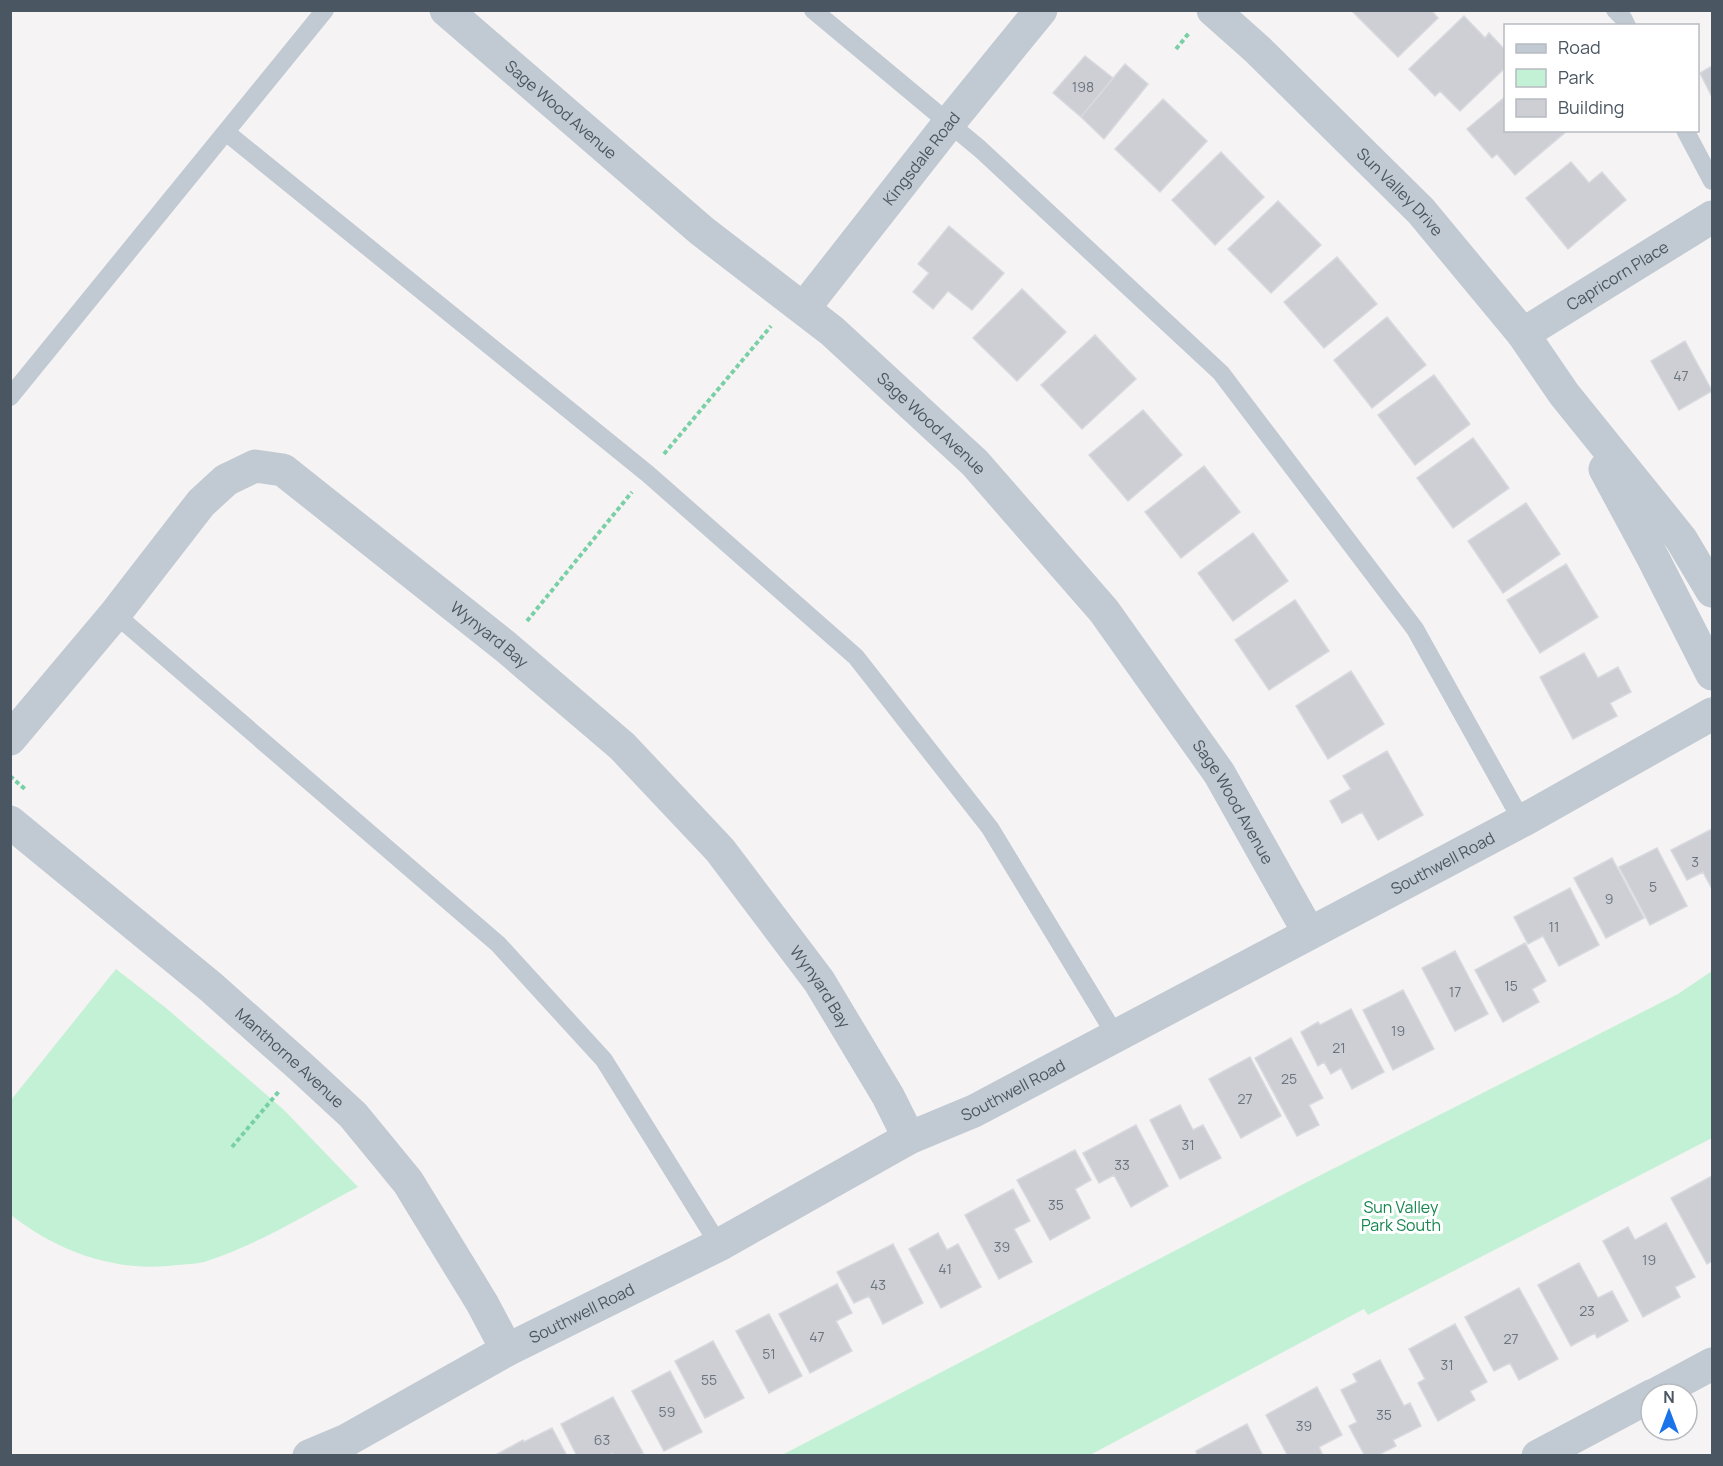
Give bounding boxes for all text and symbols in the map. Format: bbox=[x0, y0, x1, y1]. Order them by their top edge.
legend bbox=[1504, 24, 1699, 132]
text: Road bbox=[1558, 35, 1601, 59]
street label: Sage Wood Avenue bbox=[500, 55, 622, 164]
text: Park bbox=[1558, 65, 1595, 89]
house number: 198 bbox=[1072, 77, 1094, 96]
text: Building bbox=[1558, 95, 1624, 119]
street label: Kingsdale Road bbox=[878, 107, 965, 210]
street label: Sun Valley Drive bbox=[1352, 143, 1448, 241]
street label: Capricorn Place bbox=[1562, 236, 1673, 316]
house number: 47 bbox=[1673, 366, 1689, 385]
street label: Sage Wood Avenue bbox=[872, 367, 991, 479]
street label: Wynyard Bay bbox=[446, 596, 534, 673]
street label: Sage Wood Avenue bbox=[1188, 735, 1279, 868]
street label: Southwell Road bbox=[1387, 826, 1498, 900]
house number: 3 bbox=[1691, 852, 1699, 871]
house number: 5 bbox=[1649, 877, 1657, 896]
house number: 9 bbox=[1605, 889, 1613, 908]
house number: 11 bbox=[1549, 917, 1559, 936]
street label: Wynyard Bay bbox=[785, 941, 856, 1032]
house number: 15 bbox=[1504, 976, 1518, 995]
house number: 17 bbox=[1449, 982, 1461, 1001]
street label: Manthorne Avenue bbox=[231, 1003, 349, 1113]
house number: 19 bbox=[1391, 1021, 1405, 1040]
house number: 21 bbox=[1332, 1038, 1346, 1057]
street label: Southwell Road bbox=[958, 1054, 1069, 1126]
house number: 25 bbox=[1281, 1069, 1297, 1088]
house number: 27 bbox=[1237, 1089, 1253, 1108]
house number: 31 bbox=[1181, 1135, 1195, 1154]
house number: 33 bbox=[1114, 1155, 1130, 1174]
house number: 35 bbox=[1048, 1195, 1064, 1214]
park label: Sun Valley Park South bbox=[1361, 1196, 1441, 1236]
house number: 39 bbox=[994, 1237, 1010, 1256]
house number: 19 bbox=[1642, 1250, 1656, 1269]
house number: 41 bbox=[938, 1259, 952, 1278]
house number: 43 bbox=[870, 1275, 886, 1294]
street label: Southwell Road bbox=[525, 1278, 638, 1348]
house number: 23 bbox=[1579, 1301, 1595, 1320]
house number: 47 bbox=[809, 1327, 825, 1346]
house number: 27 bbox=[1503, 1329, 1519, 1348]
house number: 51 bbox=[762, 1344, 776, 1363]
house number: 31 bbox=[1440, 1355, 1454, 1374]
house number: 55 bbox=[701, 1370, 717, 1389]
north arrow bbox=[1639, 1382, 1699, 1442]
text: N bbox=[1663, 1386, 1675, 1408]
house number: 59 bbox=[659, 1402, 675, 1421]
house number: 35 bbox=[1376, 1405, 1392, 1424]
house number: 39 bbox=[1296, 1416, 1312, 1435]
house number: 63 bbox=[594, 1430, 610, 1449]

